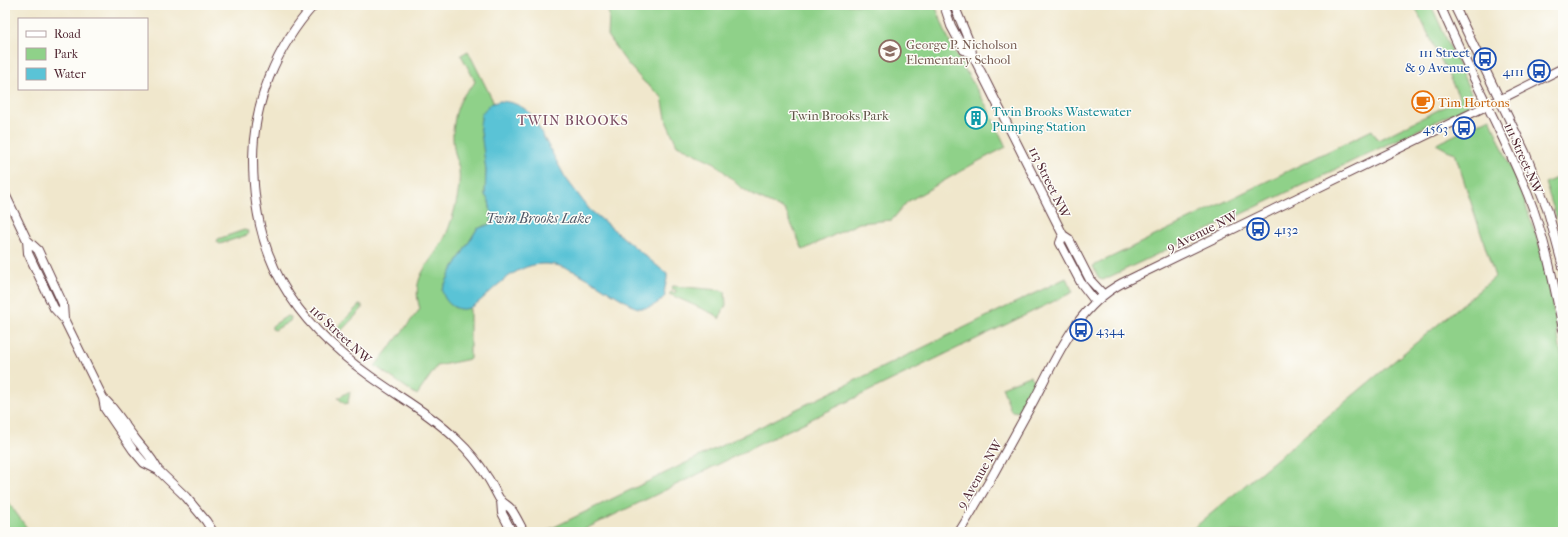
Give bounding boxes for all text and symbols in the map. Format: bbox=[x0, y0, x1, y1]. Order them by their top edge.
legend bbox=[18, 18, 148, 90]
text: Road bbox=[54, 27, 81, 41]
place label: George P. Nicholson Elementary School bbox=[906, 37, 1018, 67]
school or university icon: George P. Nicholson Elementary School bbox=[877, 38, 903, 64]
place label: 111 Street & 9 Avenue bbox=[1405, 45, 1471, 75]
bus stop icon: 111 Street & 9 Avenue bbox=[1472, 46, 1498, 72]
text: Park bbox=[54, 47, 79, 61]
bus stop icon: 4111 bbox=[1526, 58, 1552, 84]
place label: 4111 bbox=[1502, 64, 1524, 79]
text: Water bbox=[53, 67, 87, 81]
cafe icon: Tim Hortons bbox=[1410, 89, 1436, 115]
place label: Tim Hortons bbox=[1438, 95, 1510, 110]
place label: Twin Brooks Wastewater Pumping Station bbox=[992, 104, 1132, 134]
building icon: Twin Brooks Wastewater Pumping Station bbox=[963, 105, 989, 131]
park label: Twin Brooks Park bbox=[789, 108, 889, 123]
district label: TWIN BROOKS bbox=[517, 112, 629, 129]
bus stop icon: 4563 bbox=[1451, 115, 1477, 141]
street label: 111 Street NW bbox=[1501, 120, 1546, 197]
place label: 4563 bbox=[1423, 121, 1448, 136]
street label: 113 Street NW bbox=[1026, 144, 1074, 221]
street label: 9 Avenue NW bbox=[1164, 207, 1241, 255]
water label: Twin Brooks Lake bbox=[486, 210, 591, 227]
bus stop icon: 4132 bbox=[1245, 216, 1271, 242]
place label: 4132 bbox=[1274, 222, 1299, 237]
street label: 116 Street NW bbox=[307, 302, 375, 368]
bus stop icon: 4344 bbox=[1068, 317, 1094, 343]
place label: 4344 bbox=[1096, 323, 1125, 338]
street label: 9 Avenue NW bbox=[954, 436, 1006, 511]

